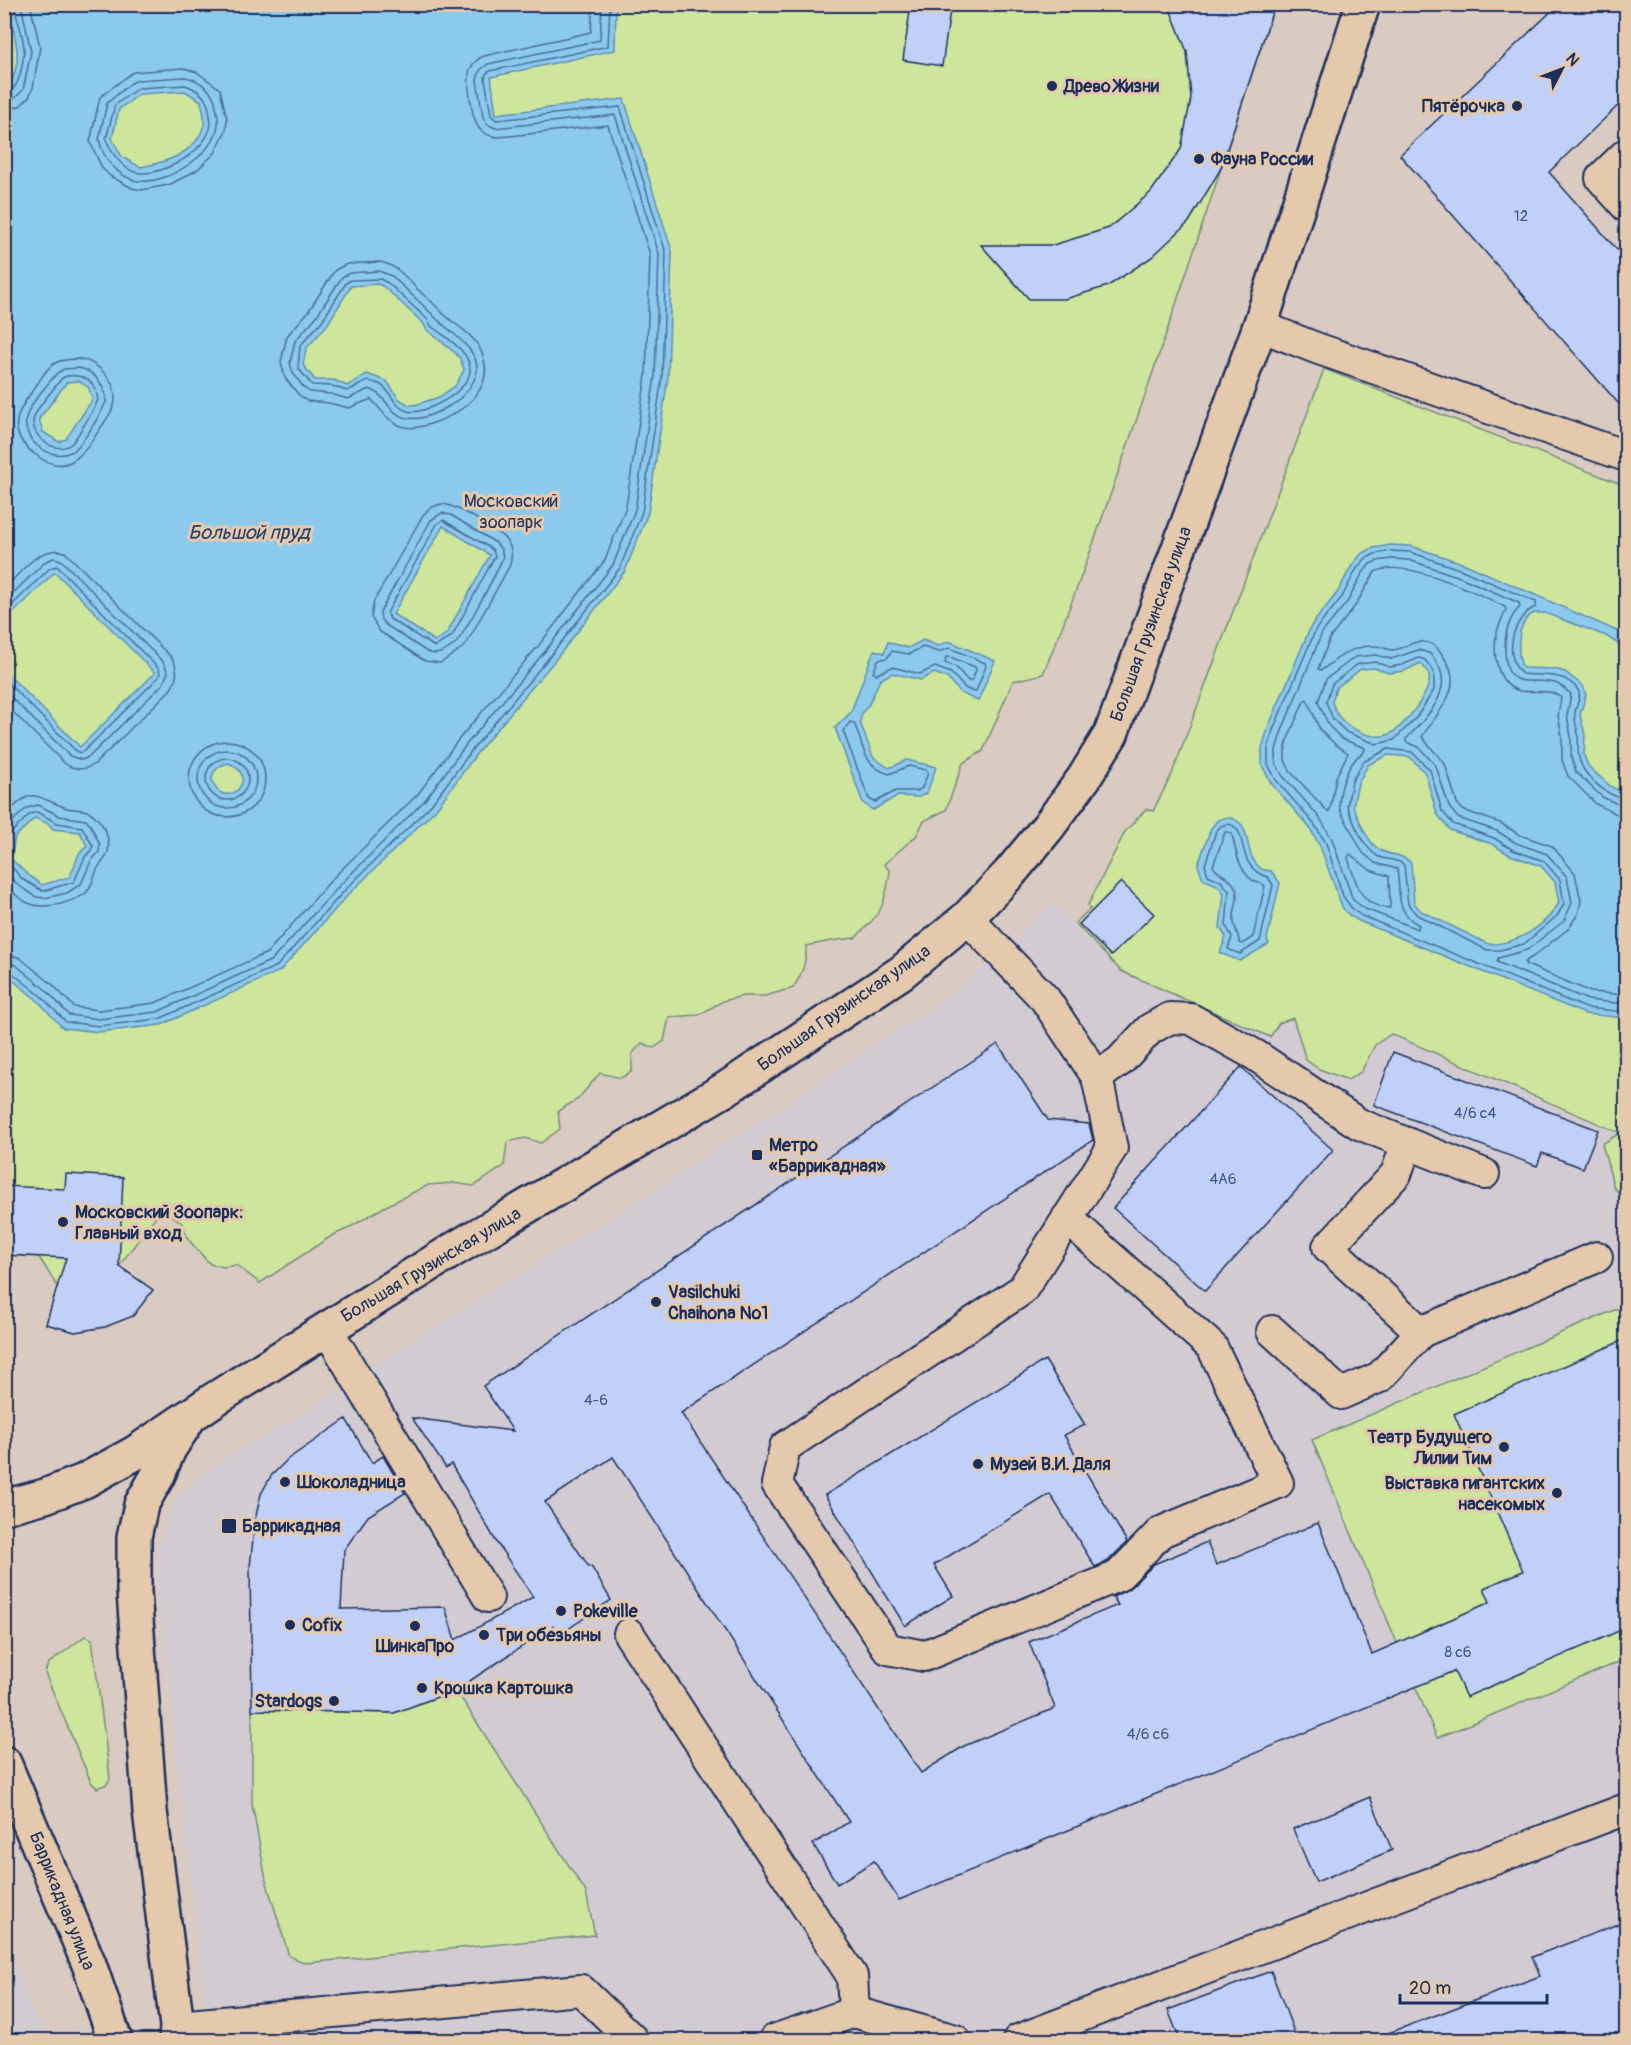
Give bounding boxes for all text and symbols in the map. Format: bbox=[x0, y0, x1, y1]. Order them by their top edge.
north arrow bbox=[1532, 39, 1592, 99]
text: N bbox=[1561, 49, 1584, 70]
place label: Древо Жизни bbox=[1063, 75, 1159, 98]
marker: Древо Жизни bbox=[1045, 79, 1059, 93]
place label: Пятёрочка bbox=[1422, 95, 1506, 118]
marker: Пятёрочка bbox=[1510, 99, 1524, 113]
place label: Фауна России bbox=[1210, 148, 1313, 171]
marker: Фауна России bbox=[1192, 152, 1206, 166]
house number: 12 bbox=[1514, 207, 1528, 226]
park label: Московский зоопарк bbox=[464, 490, 558, 534]
water label: Большой пруд bbox=[188, 520, 312, 545]
street label: Большая Грузинская улица bbox=[1105, 523, 1197, 725]
street label: Большая Грузинская улица bbox=[753, 939, 935, 1077]
house number: 4/6 с4 bbox=[1454, 1104, 1496, 1123]
place label: Метро «Баррикадная» bbox=[769, 1134, 886, 1178]
marker: Метро «Баррикадная» bbox=[750, 1148, 764, 1162]
house number: 4А6 bbox=[1209, 1170, 1237, 1189]
place label: Московский Зоопарк: Главный вход bbox=[75, 1201, 244, 1245]
street label: Большая Грузинская улица bbox=[337, 1202, 525, 1328]
marker: Московский Зоопарк: Главный вход bbox=[56, 1215, 70, 1229]
place label: Vasilchuki Chaihona №1 bbox=[668, 1281, 768, 1325]
marker: Vasilchuki Chaihona №1 bbox=[649, 1295, 663, 1309]
house number: 4-6 bbox=[584, 1391, 608, 1410]
place label: Театр Будущего Лилии Тим bbox=[1366, 1426, 1492, 1470]
marker: Театр Будущего Лилии Тим bbox=[1497, 1440, 1511, 1454]
place label: Музей В.И. Даля bbox=[990, 1453, 1111, 1476]
marker: Музей В.И. Даля bbox=[971, 1457, 985, 1471]
place label: Шоколадница bbox=[296, 1471, 406, 1494]
place label: Выставка гигантских насекомых bbox=[1385, 1472, 1545, 1516]
marker: Шоколадница bbox=[278, 1475, 292, 1489]
marker: Выставка гигантских насекомых bbox=[1550, 1486, 1564, 1500]
place label: Баррикадная bbox=[242, 1515, 340, 1538]
marker: Баррикадная bbox=[220, 1517, 238, 1535]
place label: Pokeville bbox=[573, 1600, 639, 1623]
marker: Pokeville bbox=[554, 1604, 568, 1618]
place label: Cofix bbox=[302, 1614, 342, 1637]
marker: Cofix bbox=[283, 1618, 297, 1632]
marker: ШинкаПро bbox=[408, 1619, 422, 1633]
place label: Три обезьяны bbox=[495, 1624, 601, 1647]
marker: Три обезьяны bbox=[477, 1628, 491, 1642]
place label: ШинкаПро bbox=[375, 1635, 454, 1658]
house number: 8 с6 bbox=[1444, 1643, 1472, 1662]
place label: Крошка Картошка bbox=[434, 1677, 574, 1700]
marker: Крошка Картошка bbox=[415, 1681, 429, 1695]
place label: Stardogs bbox=[255, 1690, 323, 1713]
marker: Stardogs bbox=[327, 1694, 341, 1708]
house number: 4/6 с6 bbox=[1127, 1725, 1169, 1744]
street label: Баррикадная улица bbox=[24, 1828, 100, 1974]
scale bar bbox=[1400, 1967, 1547, 2005]
text: 20 m bbox=[1409, 1977, 1451, 2000]

